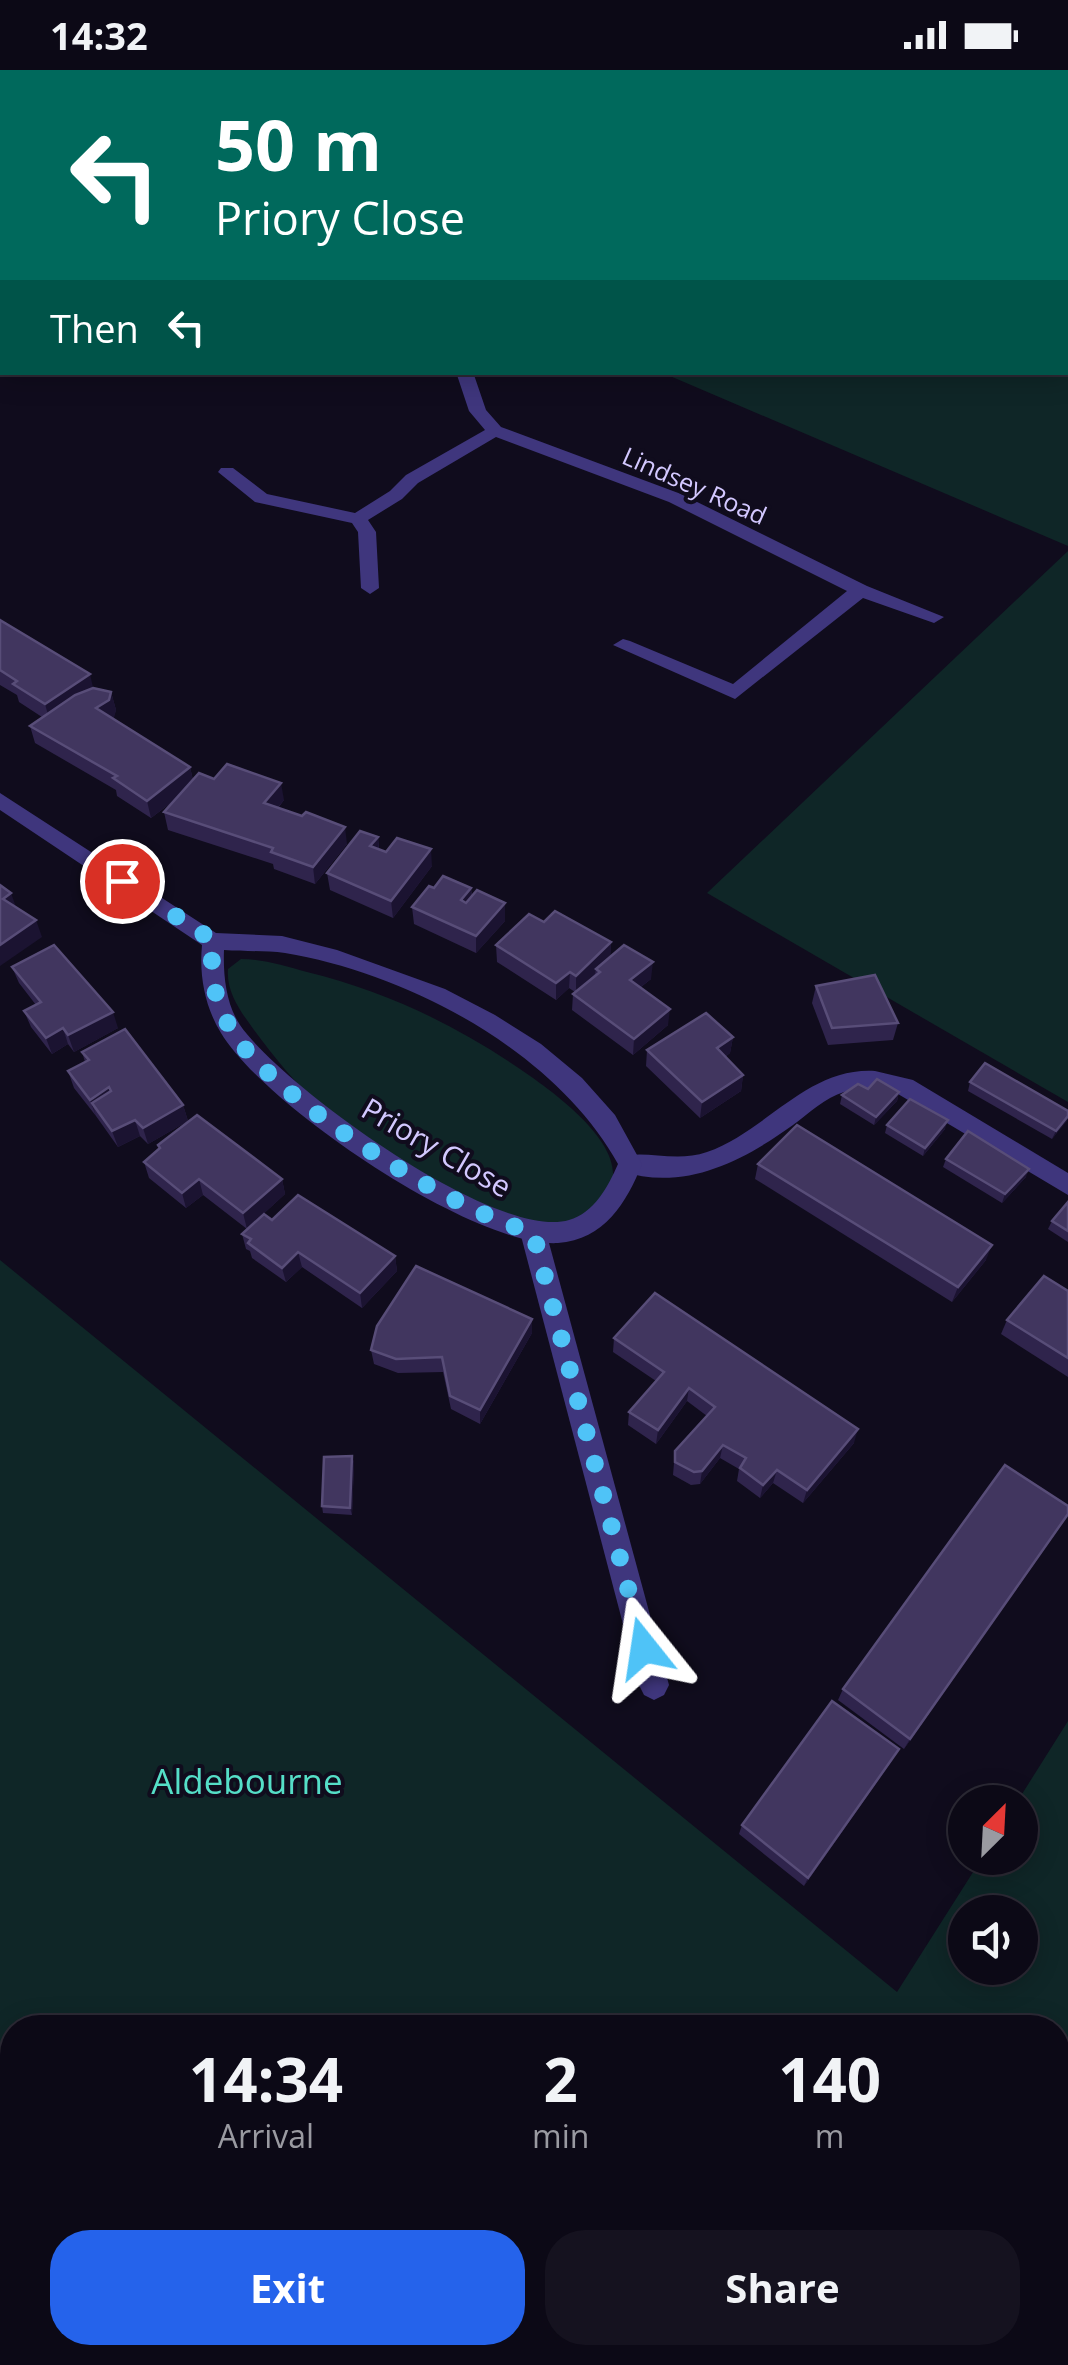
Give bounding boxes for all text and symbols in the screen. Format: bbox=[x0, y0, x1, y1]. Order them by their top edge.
text: 14:32 bbox=[50, 9, 148, 61]
text: 50 m bbox=[215, 96, 382, 192]
icon: left bbox=[50, 110, 180, 240]
text: Priory Close bbox=[215, 187, 465, 248]
icon: left bbox=[159, 300, 214, 355]
text: Then bbox=[50, 302, 139, 354]
street label: Lindsey Road bbox=[617, 438, 773, 532]
pin bbox=[80, 839, 165, 924]
icon: arrive bbox=[95, 854, 150, 909]
street label: Priory Close bbox=[355, 1088, 519, 1206]
position arrow bbox=[592, 1596, 696, 1700]
park label: Aldebourne bbox=[151, 1757, 343, 1804]
north arrow bbox=[948, 1785, 1038, 1875]
map controls bbox=[948, 1785, 1038, 1985]
button: sound bbox=[948, 1895, 1038, 1985]
text: 14:34 bbox=[189, 2038, 343, 2120]
text: 2 bbox=[544, 2038, 578, 2120]
text: 140 bbox=[778, 2038, 881, 2120]
text: Arrival bbox=[218, 2114, 314, 2157]
text: min bbox=[532, 2114, 589, 2157]
text: m bbox=[815, 2114, 844, 2157]
button: Exit bbox=[50, 2230, 525, 2345]
button: Share bbox=[545, 2230, 1020, 2345]

